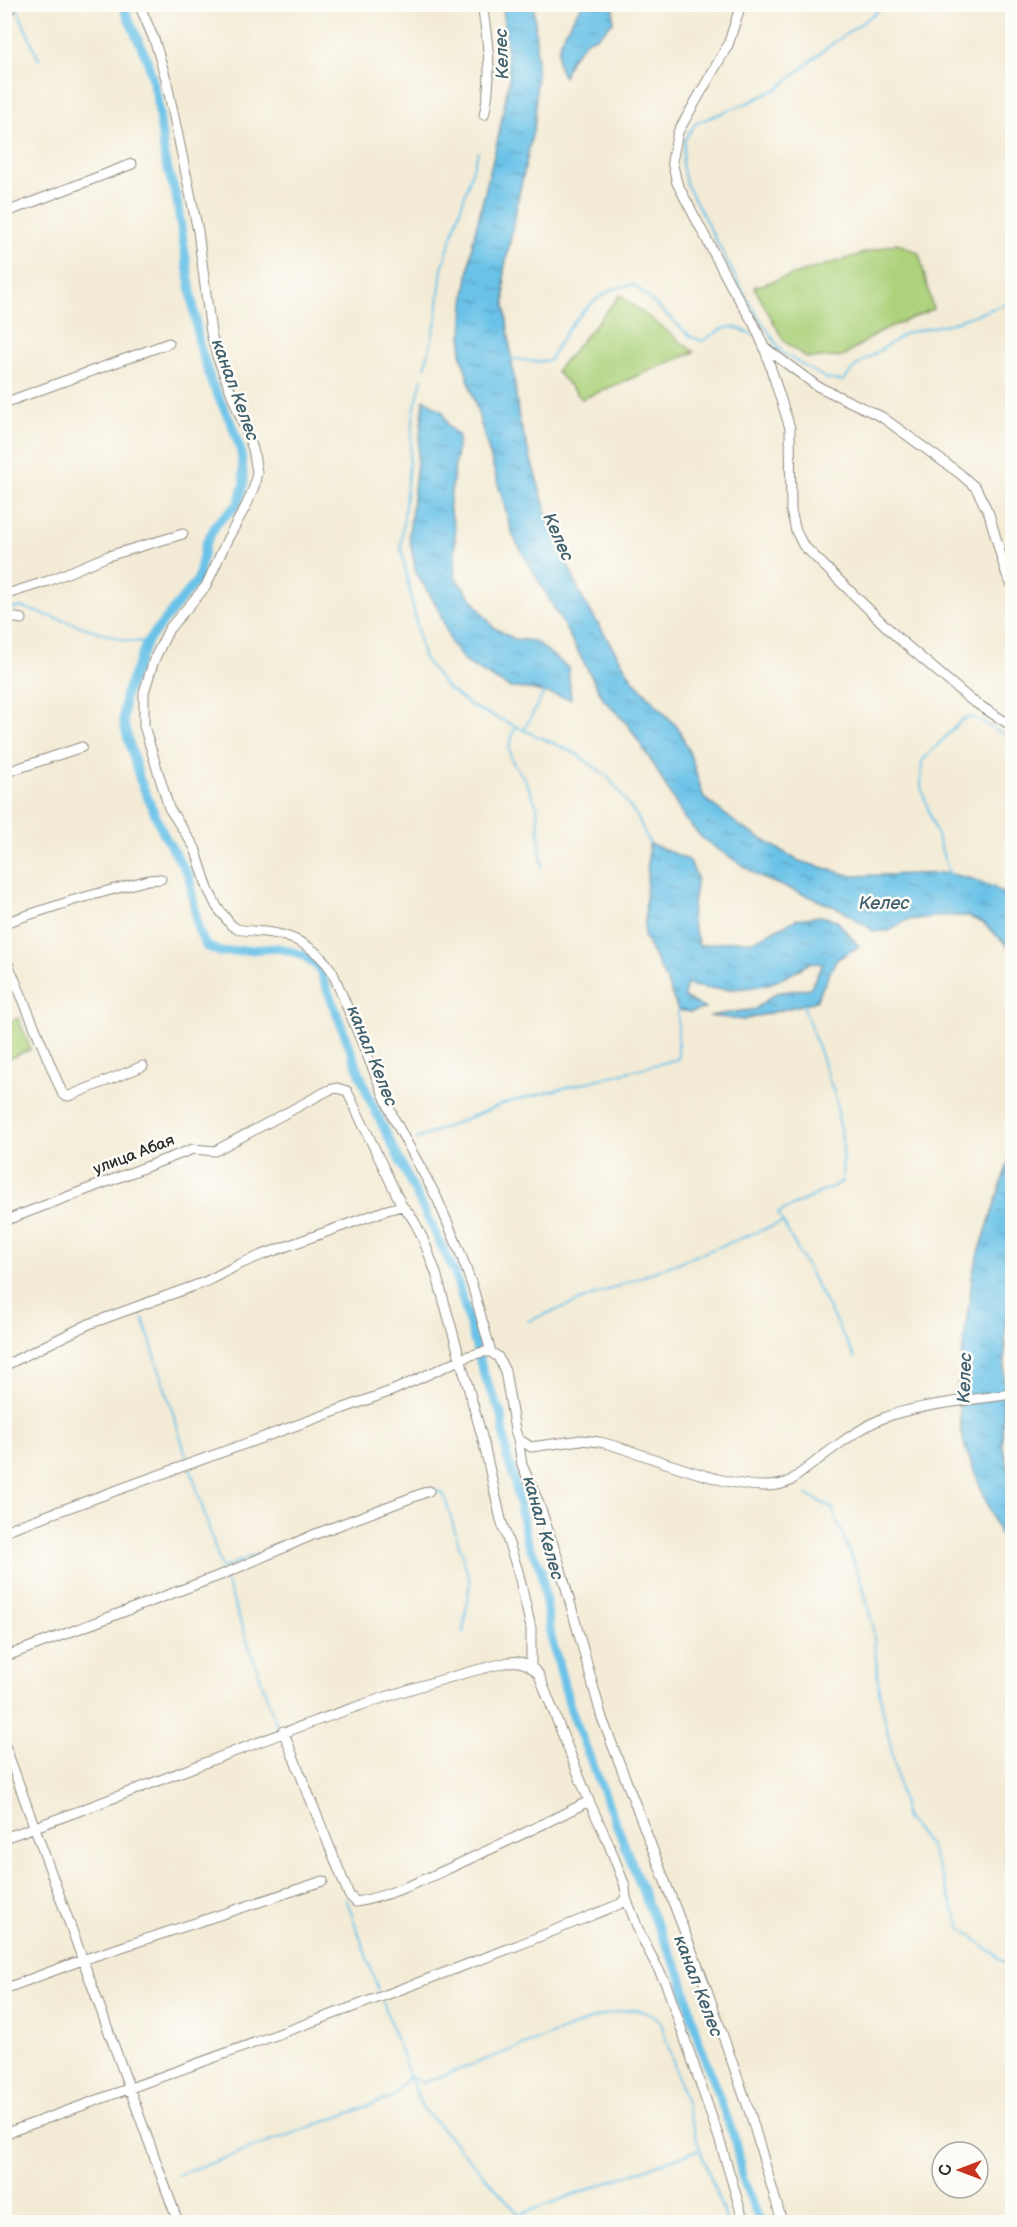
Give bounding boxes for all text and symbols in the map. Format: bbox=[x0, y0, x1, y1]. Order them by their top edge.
water label: Келес bbox=[491, 28, 513, 80]
water label: канал Келес bbox=[207, 336, 263, 444]
water label: Келес bbox=[538, 510, 578, 565]
water label: Келес bbox=[859, 893, 910, 914]
water label: канал Келес bbox=[342, 1002, 402, 1110]
street label: улица Абая bbox=[91, 1131, 177, 1179]
water label: Келес bbox=[954, 1352, 976, 1404]
water label: канал Келес bbox=[518, 1474, 568, 1582]
water label: канал Келес bbox=[669, 1932, 727, 2040]
north arrow bbox=[930, 2140, 990, 2200]
text: С bbox=[937, 2164, 956, 2176]

